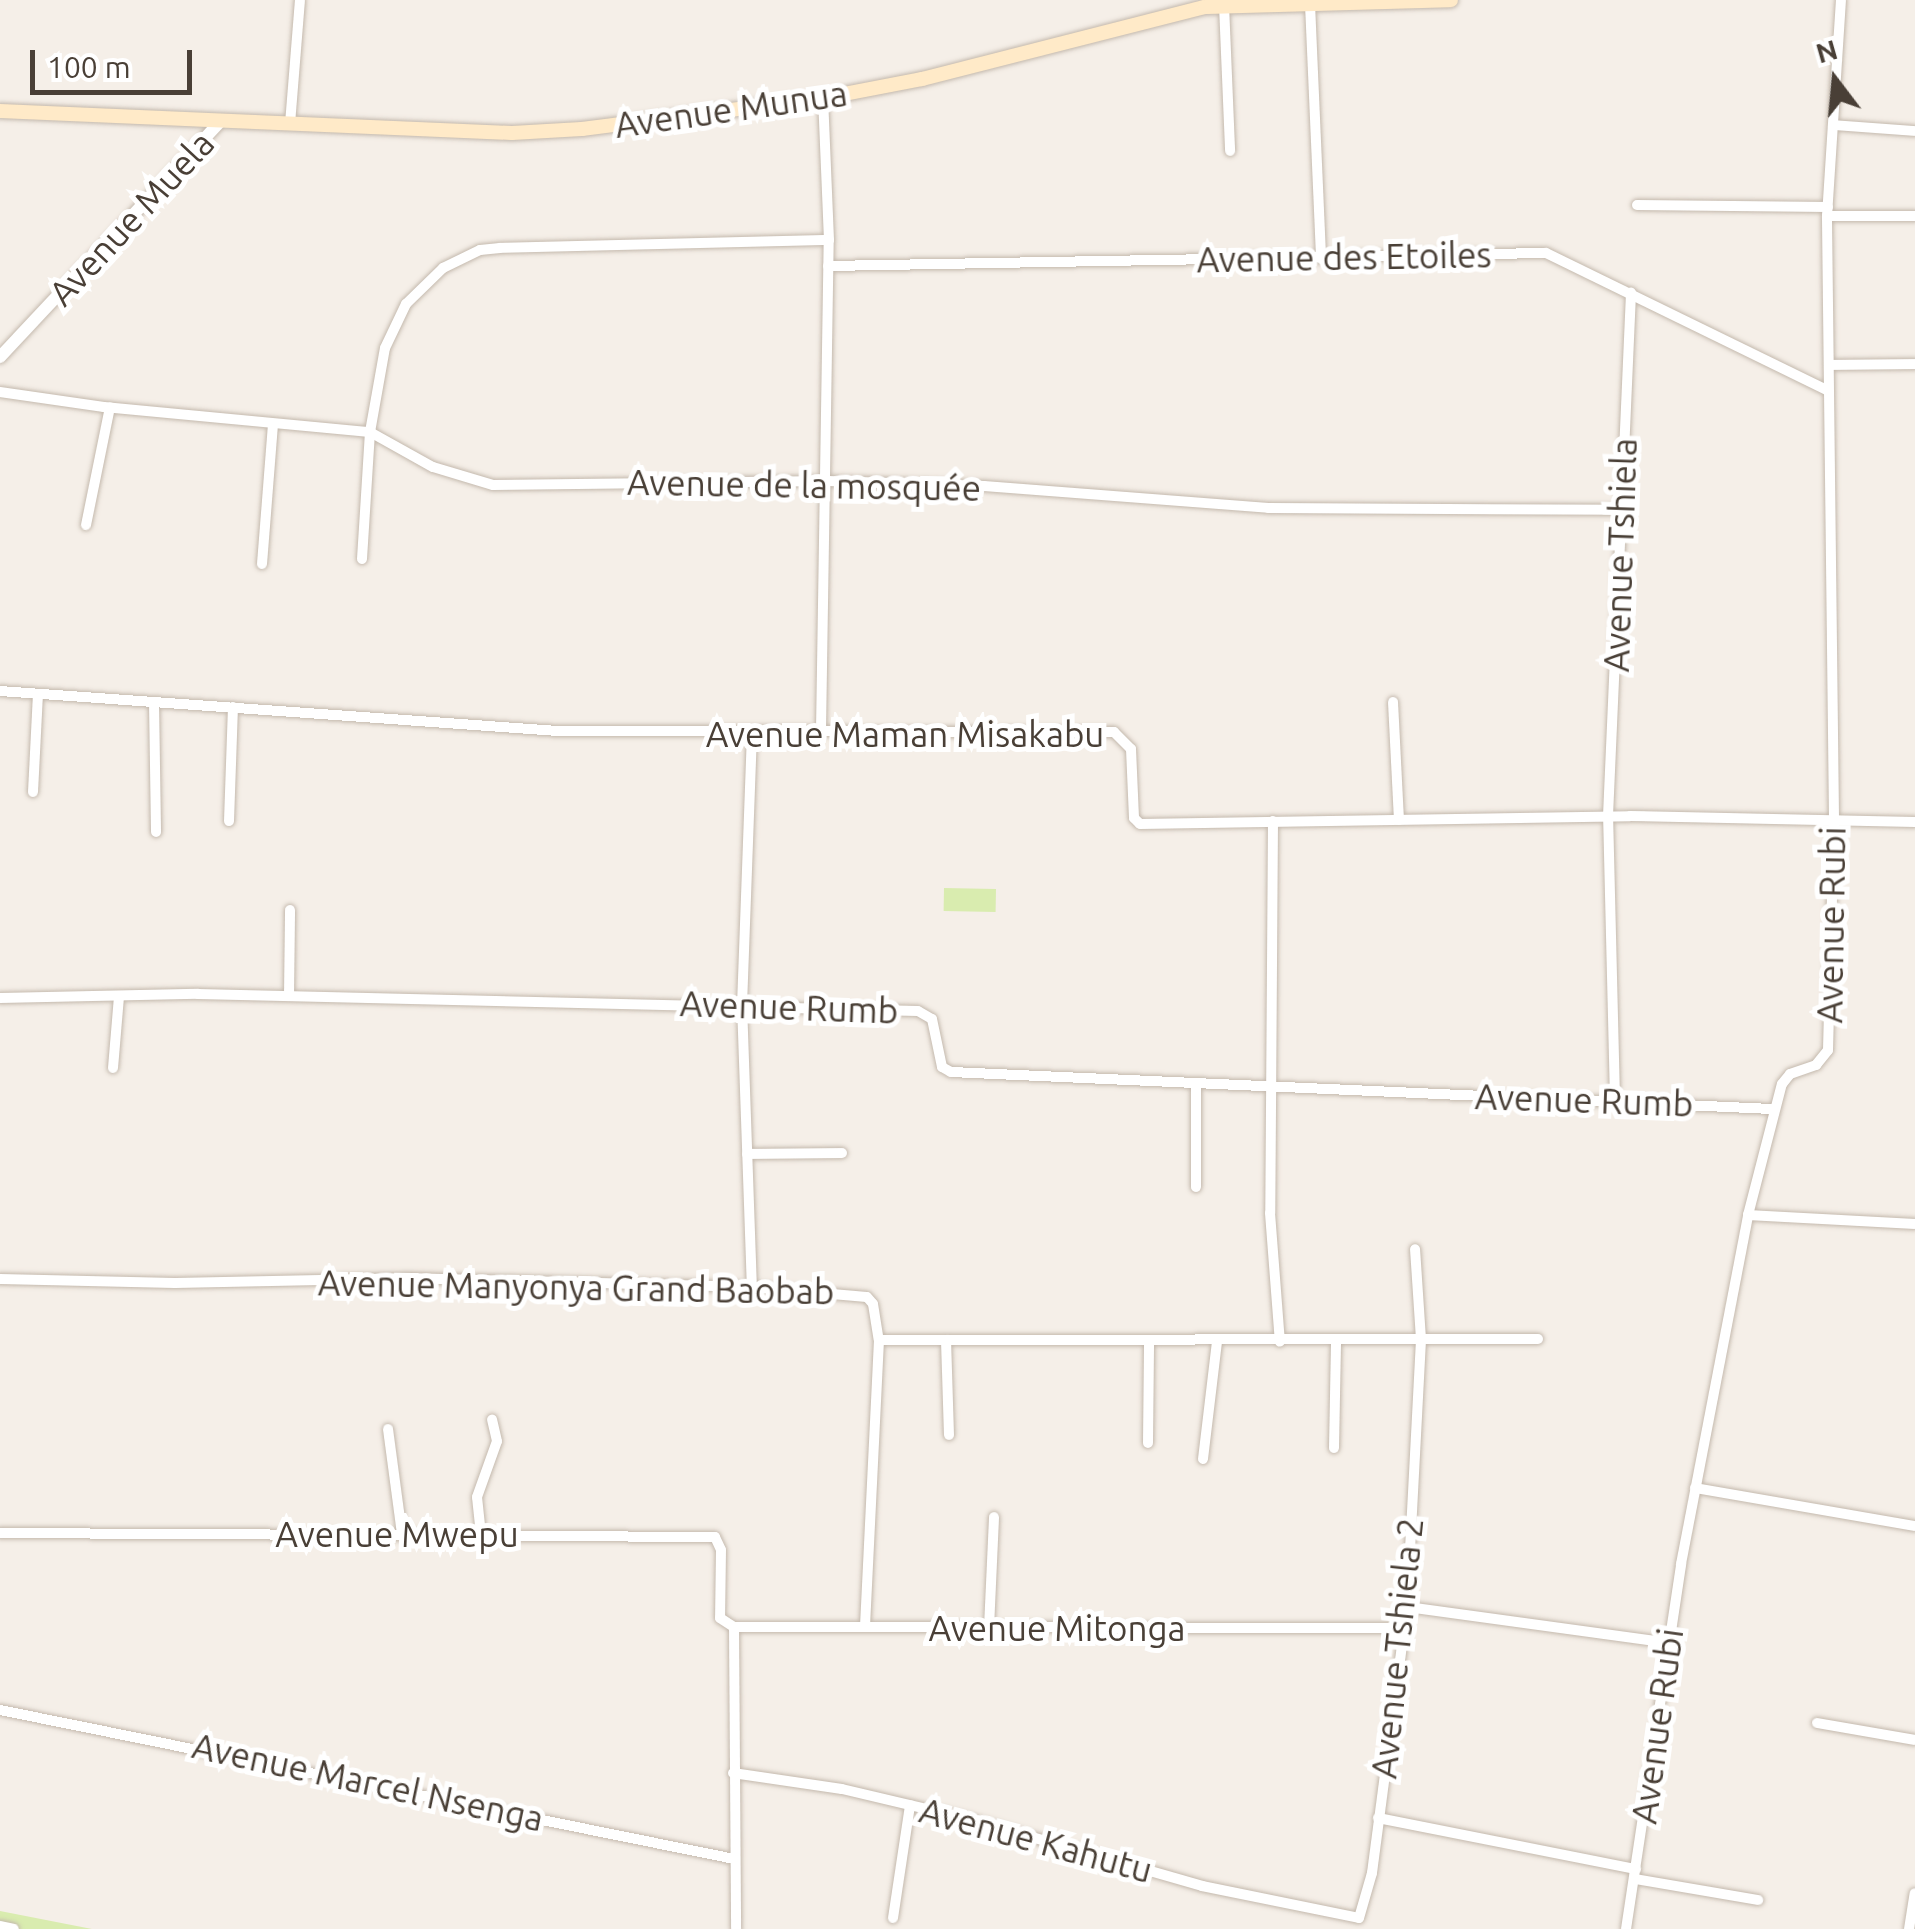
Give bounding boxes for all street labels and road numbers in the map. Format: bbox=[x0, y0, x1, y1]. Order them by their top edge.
street label: Avenue Munua bbox=[612, 72, 850, 146]
street label: Avenue Muela bbox=[40, 122, 222, 314]
street label: Avenue des Etoiles bbox=[1196, 233, 1492, 281]
street label: Avenue Tshiela bbox=[1595, 437, 1645, 673]
street label: Avenue de la mosquée bbox=[627, 461, 981, 509]
street label: Avenue Maman Misakabu bbox=[706, 713, 1104, 755]
street label: Avenue Rubi bbox=[1808, 826, 1854, 1024]
street label: Avenue Rumb bbox=[679, 982, 899, 1032]
street label: Avenue Rumb bbox=[1474, 1075, 1694, 1125]
street label: Avenue Manyonya Grand Baobab bbox=[317, 1261, 835, 1313]
street label: Avenue Mwepu bbox=[275, 1513, 519, 1555]
street label: Avenue Tshiela 2 bbox=[1362, 1516, 1432, 1780]
street label: Avenue Mitonga bbox=[928, 1607, 1186, 1649]
street label: Avenue Rubi bbox=[1623, 1626, 1691, 1826]
street label: Avenue Marcel Nsenga bbox=[189, 1724, 547, 1840]
street label: Avenue Kahutu bbox=[915, 1789, 1157, 1891]

